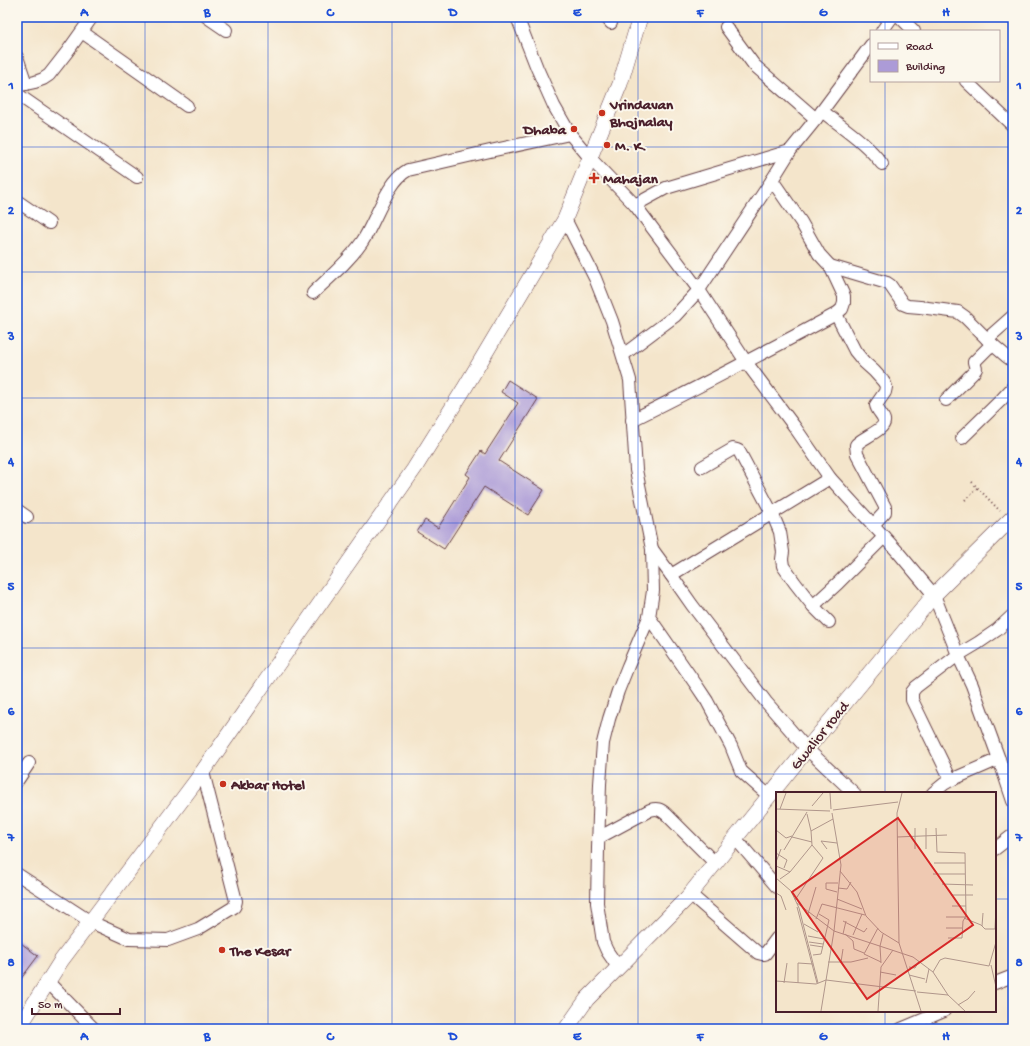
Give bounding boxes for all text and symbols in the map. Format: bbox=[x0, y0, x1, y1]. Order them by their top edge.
text: A bbox=[79, 6, 89, 21]
text: B bbox=[203, 6, 212, 21]
text: C bbox=[325, 6, 335, 21]
text: D bbox=[448, 6, 458, 21]
text: E bbox=[573, 6, 582, 21]
text: F bbox=[696, 6, 705, 21]
text: G bbox=[819, 6, 828, 21]
text: H bbox=[942, 6, 950, 21]
legend bbox=[870, 30, 1000, 82]
text: Road bbox=[906, 41, 933, 55]
text: Building bbox=[905, 61, 945, 75]
text: 1 bbox=[7, 79, 14, 94]
text: 1 bbox=[1015, 79, 1022, 94]
place label: Vrindavan Bhojnalay bbox=[609, 97, 674, 132]
marker: Vrindavan Bhojnalay bbox=[597, 108, 607, 118]
place label: Dhaba bbox=[522, 122, 567, 140]
marker: Dhaba bbox=[569, 124, 579, 134]
place label: M. K. bbox=[615, 138, 647, 156]
marker: M. K. bbox=[602, 140, 612, 150]
place label: Mahajan bbox=[603, 171, 659, 189]
marker: Mahajan bbox=[588, 172, 600, 184]
text: 2 bbox=[8, 204, 15, 219]
text: 2 bbox=[1016, 204, 1023, 219]
text: 3 bbox=[7, 330, 15, 345]
text: 3 bbox=[1015, 330, 1023, 345]
text: 4 bbox=[7, 455, 15, 470]
text: 4 bbox=[1015, 455, 1023, 470]
text: 5 bbox=[8, 580, 15, 595]
text: 5 bbox=[1016, 580, 1023, 595]
street label: Gwalior road bbox=[787, 697, 854, 774]
text: 6 bbox=[8, 705, 15, 720]
text: 6 bbox=[1016, 705, 1023, 720]
place label: Akbar Hotel bbox=[230, 777, 306, 795]
marker: Akbar Hotel bbox=[218, 779, 228, 789]
inset map bbox=[776, 792, 996, 1012]
text: 7 bbox=[7, 831, 16, 846]
text: 7 bbox=[1015, 831, 1024, 846]
place label: The Kesar bbox=[229, 943, 292, 961]
marker: The Kesar bbox=[217, 945, 227, 955]
text: 8 bbox=[7, 956, 15, 971]
text: 8 bbox=[1015, 956, 1023, 971]
scale bar bbox=[32, 990, 120, 1016]
text: 50 m bbox=[38, 999, 63, 1013]
text: A bbox=[79, 1030, 89, 1045]
text: B bbox=[203, 1030, 212, 1045]
text: C bbox=[325, 1030, 335, 1045]
text: D bbox=[448, 1030, 458, 1045]
text: E bbox=[573, 1030, 582, 1045]
text: F bbox=[696, 1030, 705, 1045]
text: G bbox=[819, 1030, 828, 1045]
text: H bbox=[942, 1030, 950, 1045]

